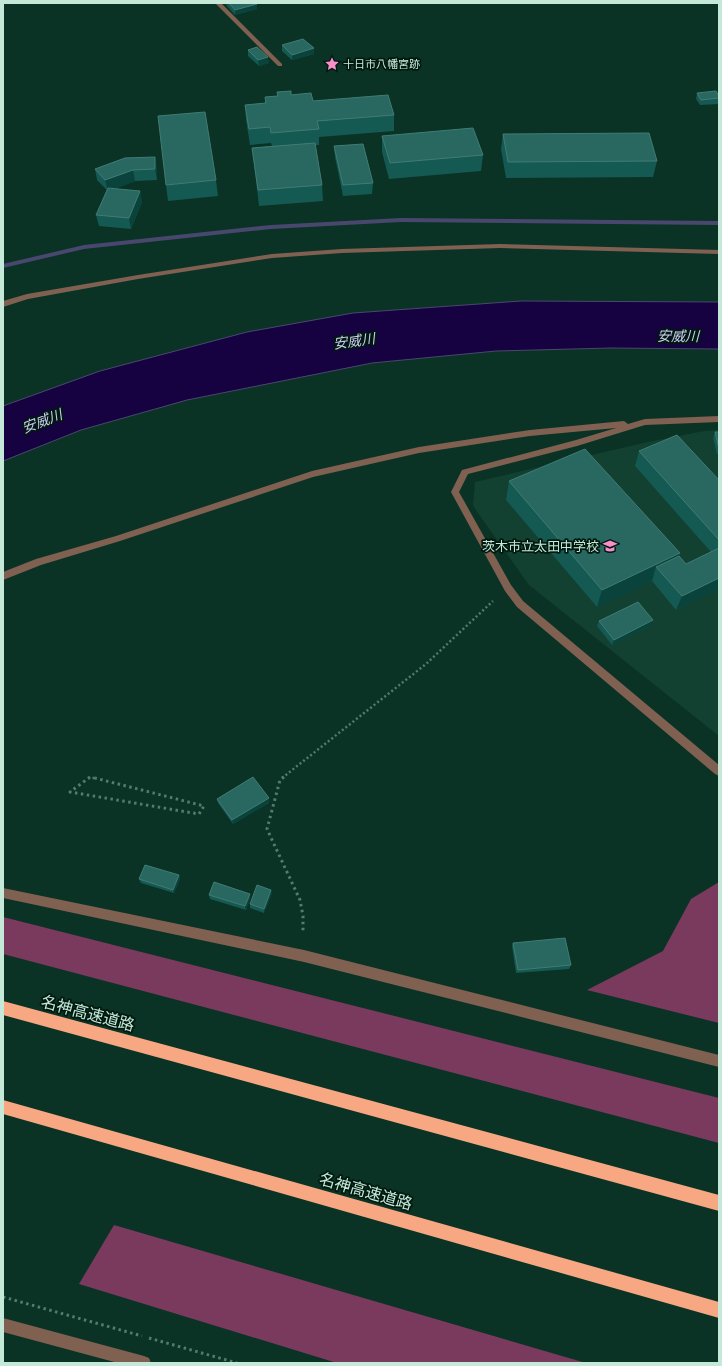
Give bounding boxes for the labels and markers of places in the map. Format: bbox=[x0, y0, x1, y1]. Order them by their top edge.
place icon: 十日市八幡宮跡 bbox=[324, 56, 340, 72]
place label: 十日市八幡宮跡 bbox=[343, 57, 420, 71]
place label: 茨木市立太田中学校 bbox=[482, 538, 599, 554]
school or university icon: 茨木市立太田中学校 bbox=[602, 538, 618, 554]

